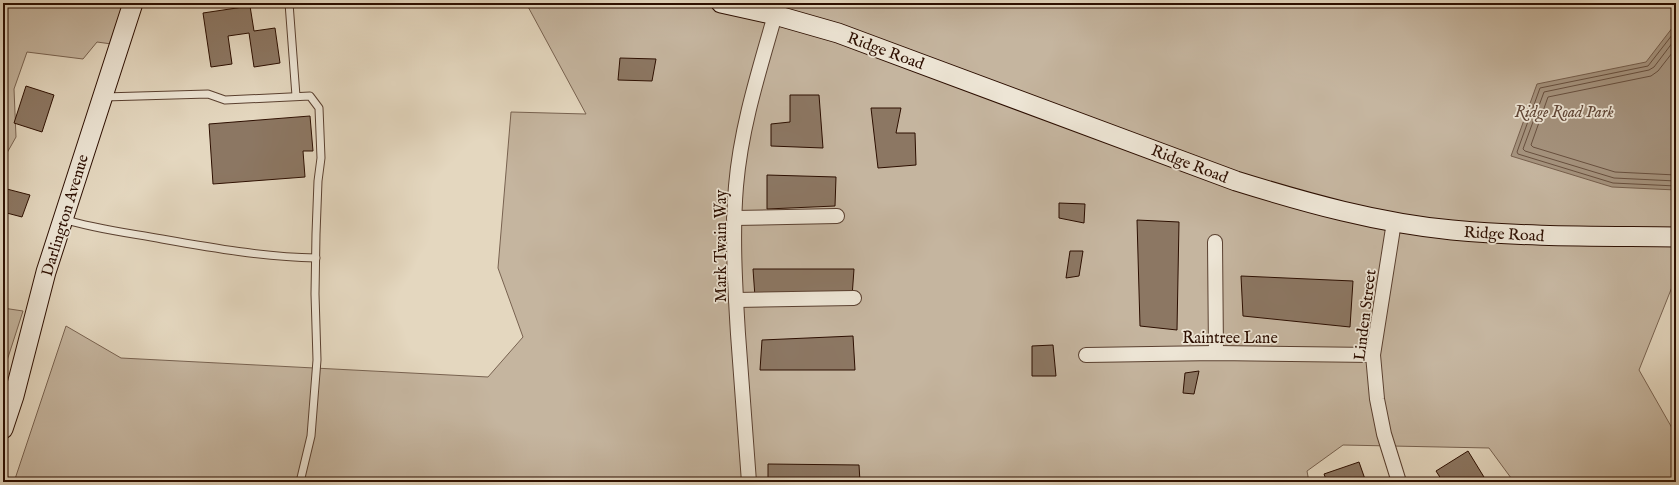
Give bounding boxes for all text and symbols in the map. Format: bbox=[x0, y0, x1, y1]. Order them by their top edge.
street label: Ridge Road bbox=[844, 29, 927, 75]
park label: Ridge Road Park bbox=[1514, 103, 1614, 123]
street label: Ridge Road bbox=[1148, 141, 1231, 189]
street label: Darlington Avenue bbox=[38, 152, 94, 279]
street label: Mark Twain Way bbox=[712, 189, 732, 302]
street label: Ridge Road bbox=[1463, 223, 1545, 247]
street label: Linden Street bbox=[1350, 268, 1382, 362]
street label: Raintree Lane bbox=[1182, 329, 1278, 349]

